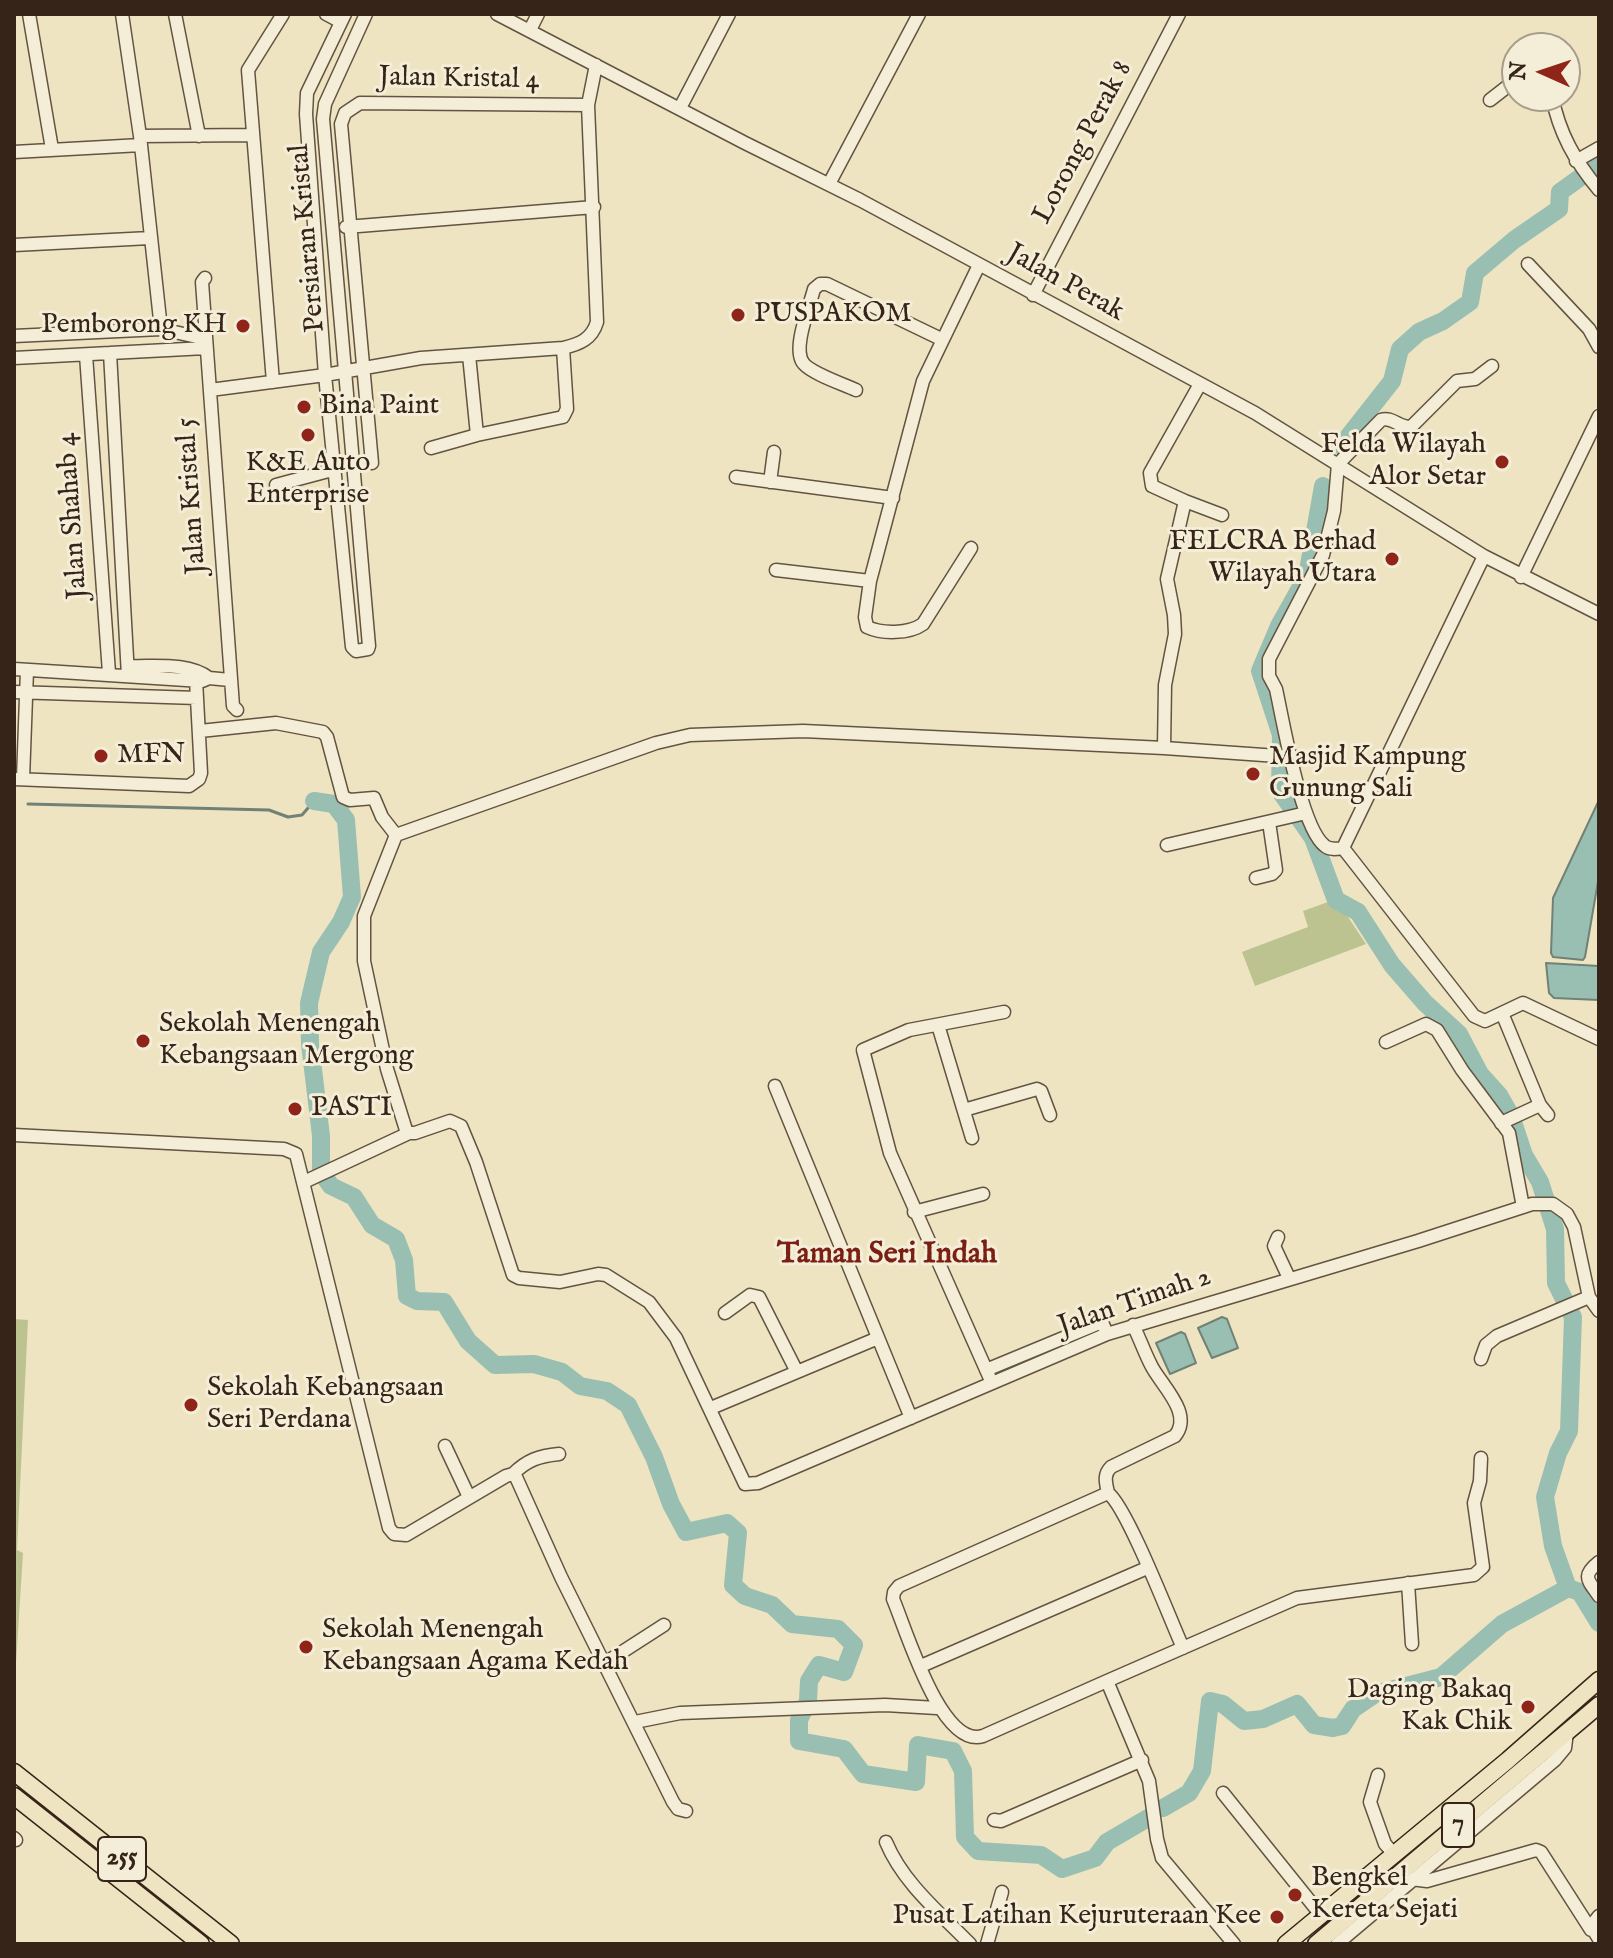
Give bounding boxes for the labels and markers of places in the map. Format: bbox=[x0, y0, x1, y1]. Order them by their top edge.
place label: PUSPAKOM bbox=[754, 298, 912, 332]
marker: PUSPAKOM bbox=[729, 306, 747, 324]
place label: Pemborong KH bbox=[41, 309, 227, 343]
marker: Pemborong KH bbox=[234, 317, 252, 335]
place label: Bina Paint bbox=[320, 390, 439, 424]
marker: Bina Paint bbox=[295, 398, 313, 416]
marker: K&E Auto Enterprise bbox=[299, 426, 317, 444]
place label: Felda Wilayah Alor Setar bbox=[1321, 429, 1486, 495]
place label: K&E Auto Enterprise bbox=[246, 447, 370, 513]
marker: Felda Wilayah Alor Setar bbox=[1493, 453, 1511, 471]
place label: FELCRA Berhad Wilayah Utara bbox=[1169, 526, 1376, 592]
marker: FELCRA Berhad Wilayah Utara bbox=[1383, 550, 1401, 568]
place label: MFN bbox=[117, 739, 185, 773]
place label: Masjid Kampung Gunung Sali bbox=[1269, 741, 1466, 807]
marker: MFN bbox=[92, 747, 110, 765]
marker: Masjid Kampung Gunung Sali bbox=[1244, 765, 1262, 783]
place label: Sekolah Menengah Kebangsaan Mergong bbox=[159, 1008, 414, 1074]
marker: Sekolah Menengah Kebangsaan Mergong bbox=[134, 1032, 152, 1050]
place label: PASTI bbox=[311, 1092, 392, 1126]
marker: PASTI bbox=[286, 1100, 304, 1118]
place label: Sekolah Kebangsaan Seri Perdana bbox=[207, 1372, 444, 1438]
marker: Sekolah Kebangsaan Seri Perdana bbox=[182, 1396, 200, 1414]
place label: Sekolah Menengah Kebangsaan Agama Kedah bbox=[322, 1614, 628, 1680]
marker: Sekolah Menengah Kebangsaan Agama Kedah bbox=[297, 1638, 315, 1656]
place label: Daging Bakaq Kak Chik bbox=[1347, 1674, 1512, 1740]
marker: Daging Bakaq Kak Chik bbox=[1519, 1698, 1537, 1716]
place label: Bengkel Kereta Sejati bbox=[1311, 1862, 1458, 1928]
marker: Bengkel Kereta Sejati bbox=[1286, 1886, 1304, 1904]
place label: Pusat Latihan Kejuruteraan Kee bbox=[893, 1900, 1261, 1934]
marker: Pusat Latihan Kejuruteraan Kee bbox=[1268, 1908, 1286, 1926]

